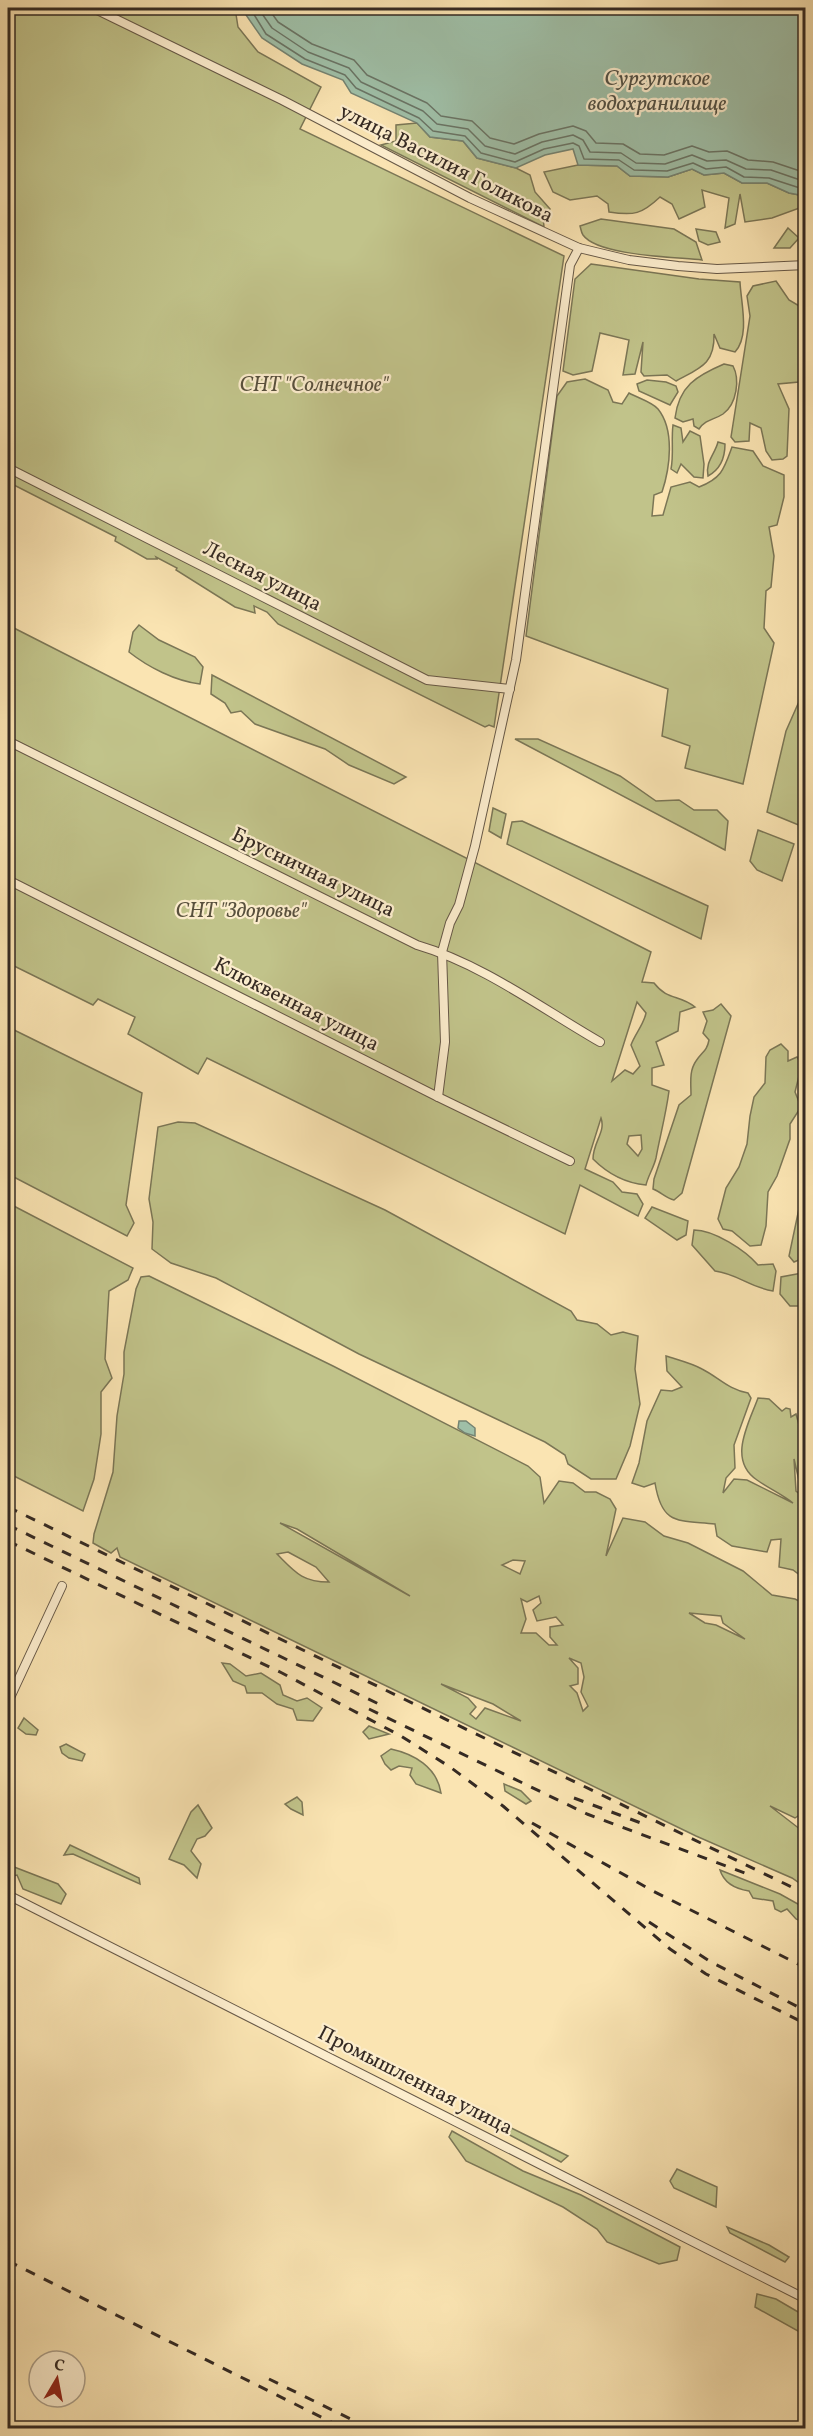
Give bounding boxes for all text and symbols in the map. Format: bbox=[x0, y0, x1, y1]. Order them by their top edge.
water label: Сургутское водохранилище bbox=[588, 64, 726, 120]
street label: улица Василия Голикова bbox=[334, 97, 558, 231]
park label: СНТ "Солнечное" bbox=[240, 371, 389, 400]
street label: Лесная улица bbox=[198, 535, 326, 619]
street label: Брусничная улица bbox=[226, 821, 400, 925]
park label: СНТ "Здоровье" bbox=[175, 897, 308, 926]
street label: Клюквенная улица bbox=[208, 951, 384, 1059]
street label: Промышленная улица bbox=[312, 2019, 518, 2143]
north arrow bbox=[27, 2349, 87, 2409]
text: С bbox=[52, 2354, 66, 2378]

